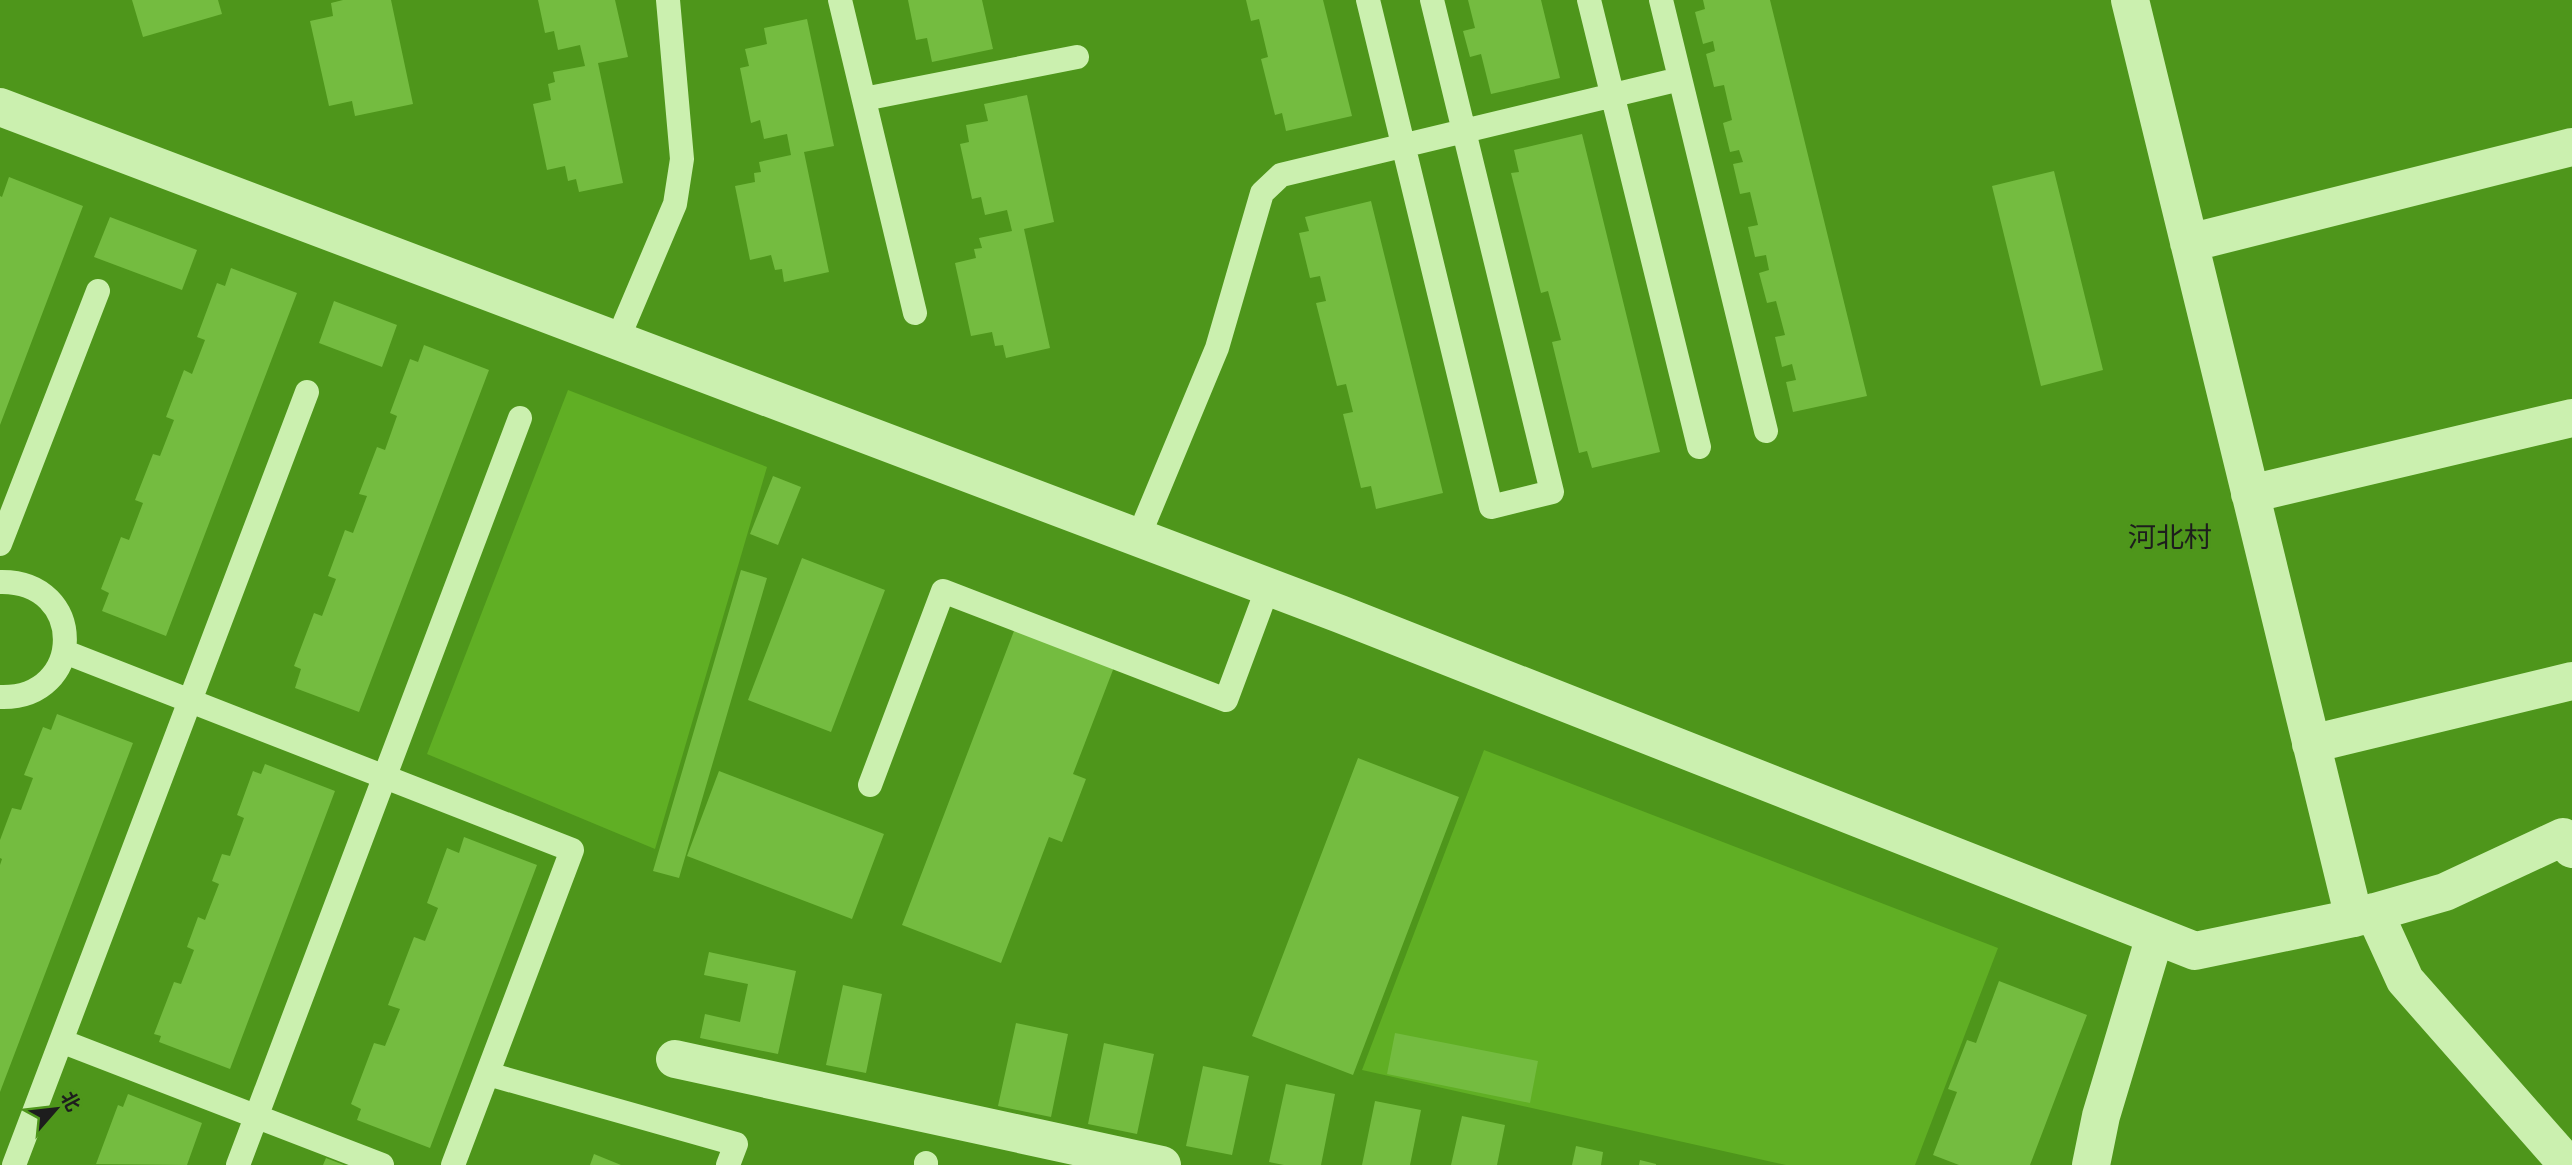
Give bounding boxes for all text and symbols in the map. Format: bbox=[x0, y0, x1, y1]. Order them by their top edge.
district label: 河北村 bbox=[2128, 520, 2212, 553]
north arrow bbox=[21, 1074, 91, 1144]
text: 北 bbox=[57, 1087, 85, 1115]

